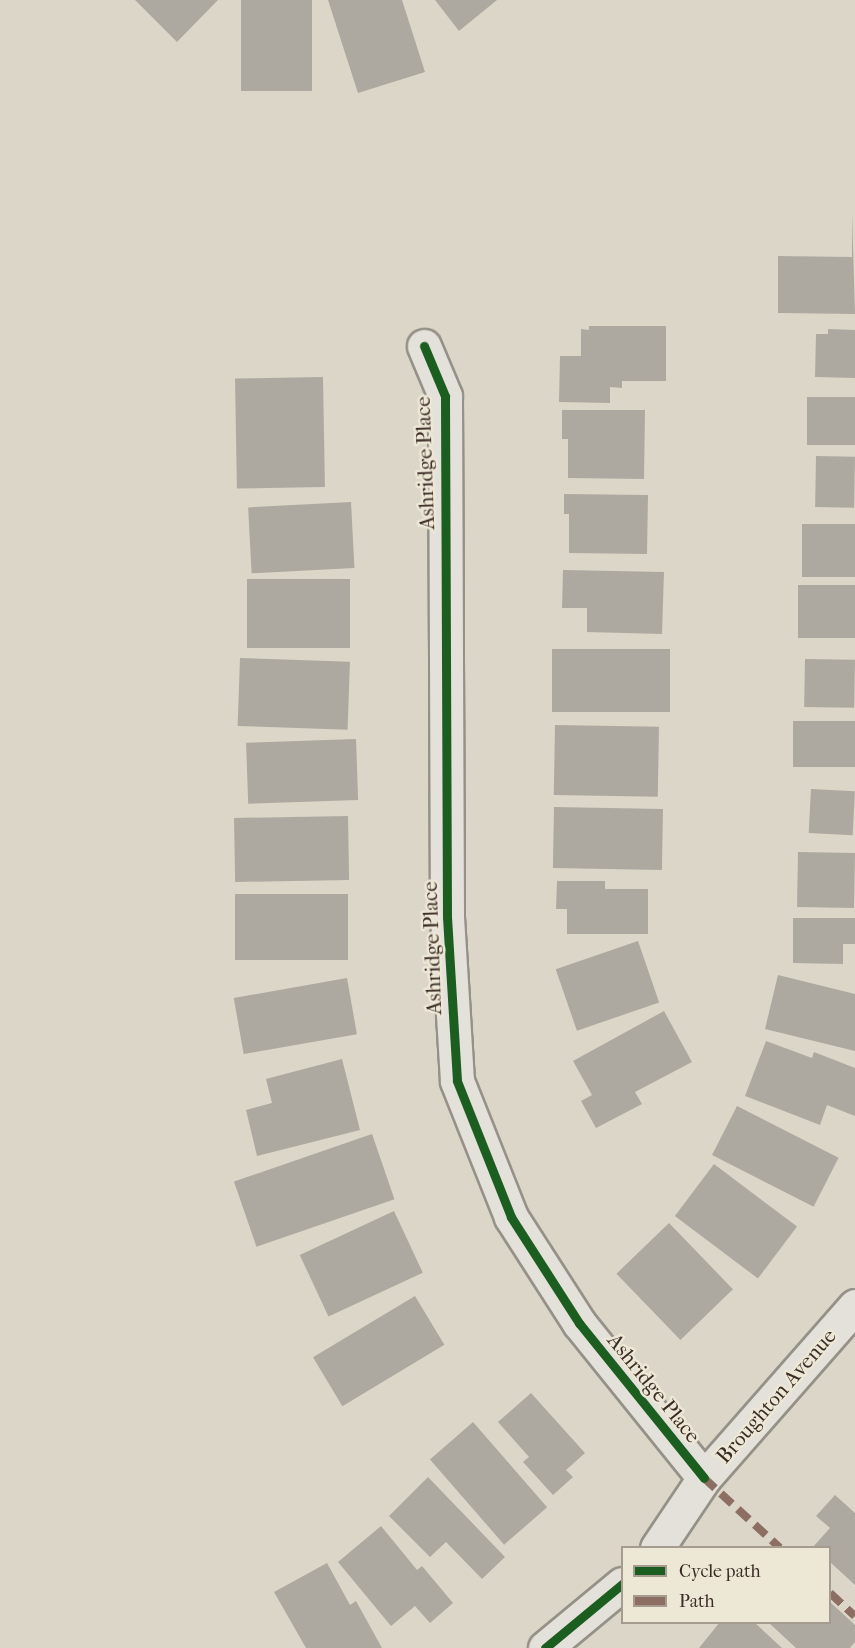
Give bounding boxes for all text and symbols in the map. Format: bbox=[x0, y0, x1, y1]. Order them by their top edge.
street label: Ashridge Place bbox=[410, 396, 440, 530]
street label: Ashridge Place bbox=[417, 881, 447, 1015]
street label: Broughton Avenue bbox=[711, 1324, 841, 1468]
street label: Ashridge Place bbox=[602, 1328, 706, 1448]
legend bbox=[621, 1546, 831, 1624]
text: Cycle path bbox=[679, 1561, 760, 1582]
text: Path bbox=[679, 1591, 715, 1612]

